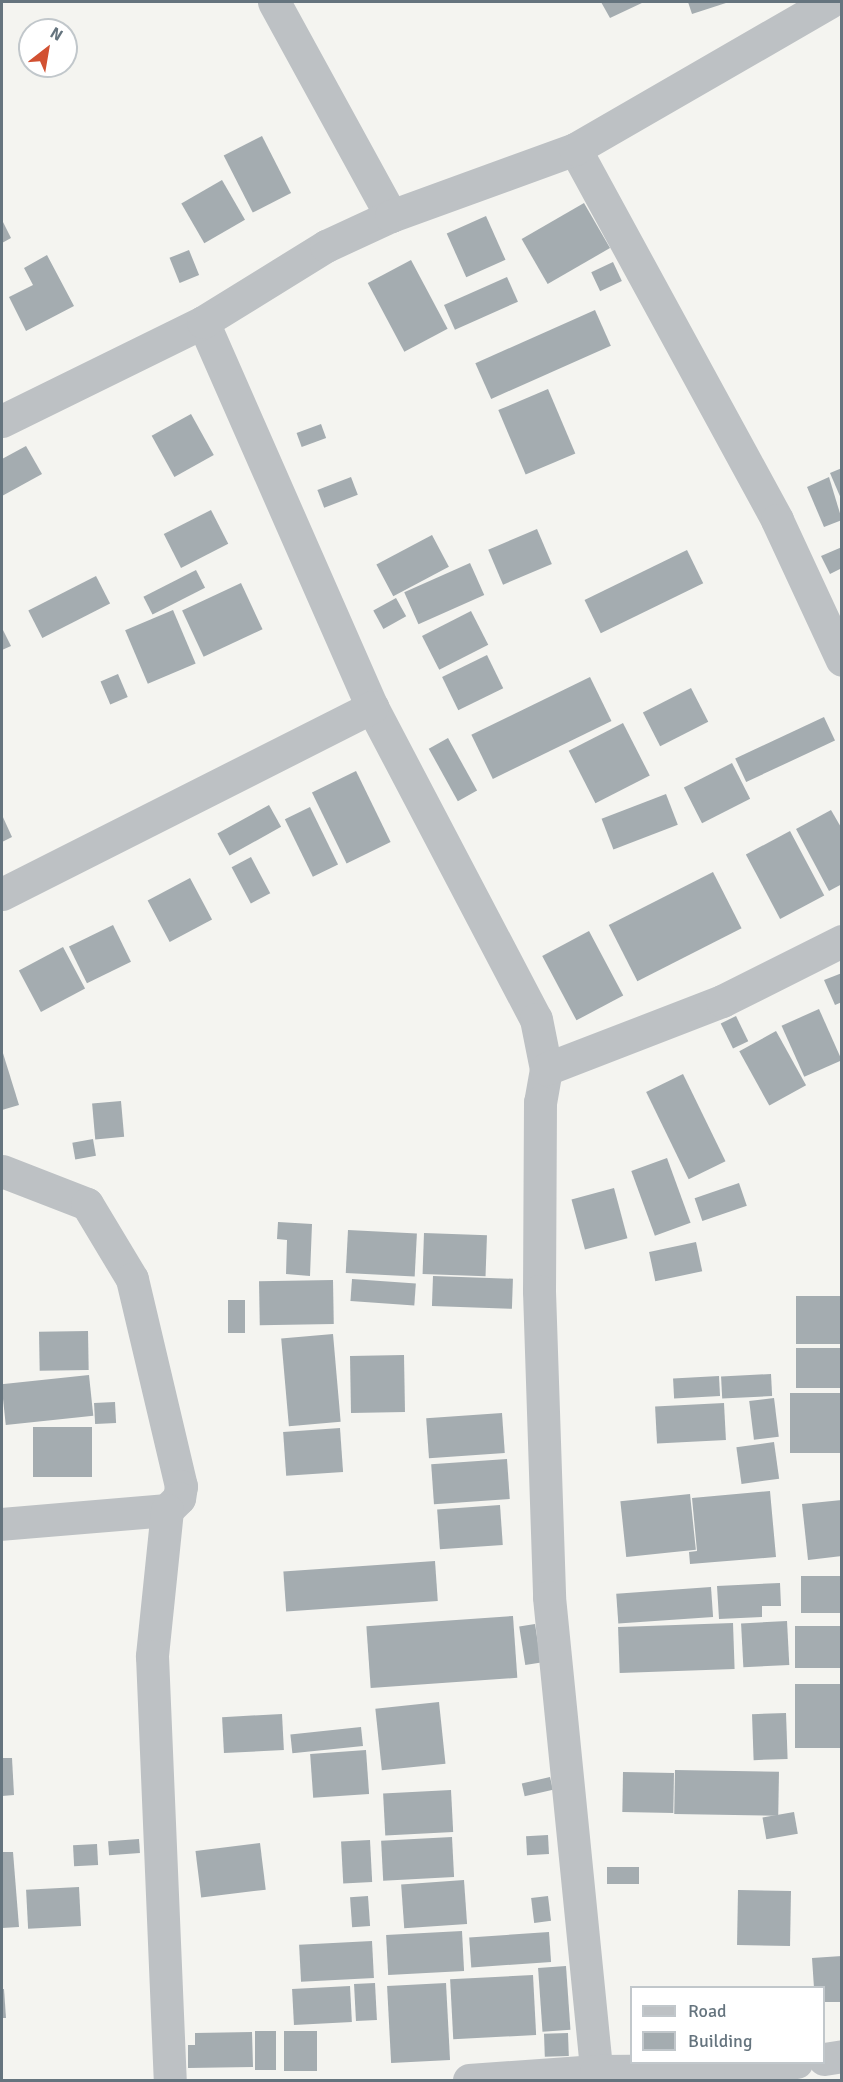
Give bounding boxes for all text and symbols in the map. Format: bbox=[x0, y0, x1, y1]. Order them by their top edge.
north arrow bbox=[18, 18, 78, 78]
text: N bbox=[46, 23, 66, 46]
legend bbox=[630, 1986, 825, 2064]
text: Road bbox=[688, 2000, 727, 2022]
text: Building bbox=[688, 2030, 752, 2052]

